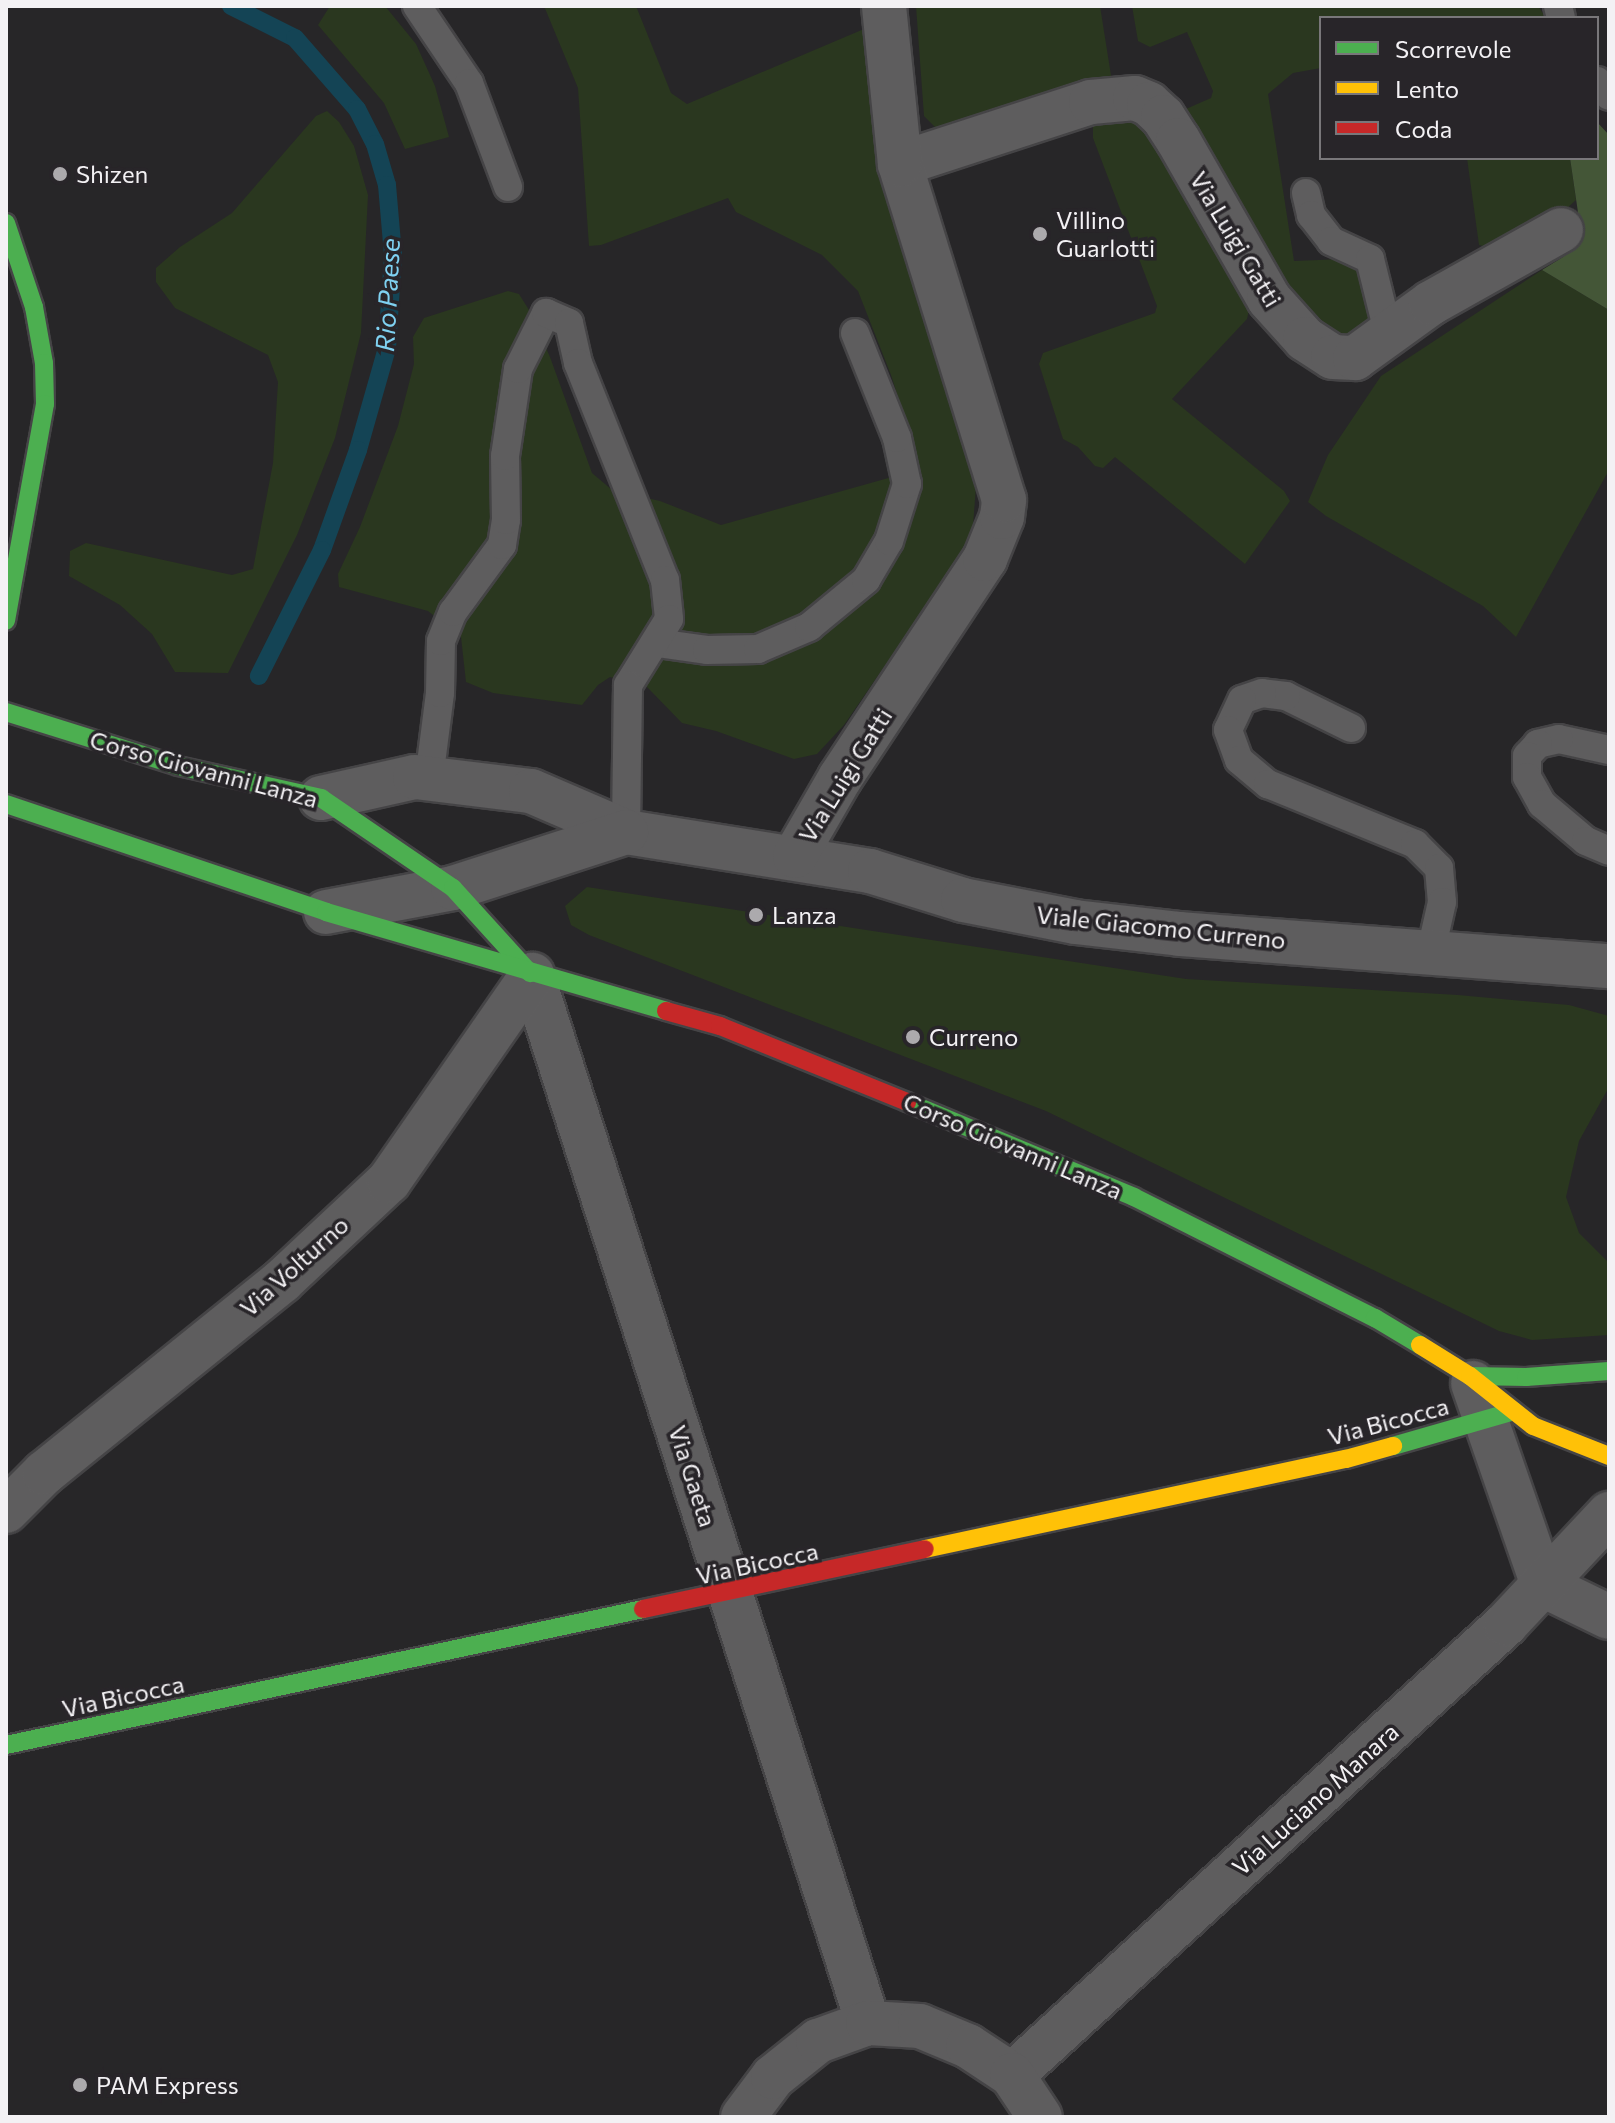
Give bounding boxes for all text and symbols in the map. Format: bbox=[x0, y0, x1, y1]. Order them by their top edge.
legend bbox=[1319, 16, 1599, 160]
text: Scorrevole bbox=[1395, 34, 1511, 63]
text: Lento bbox=[1395, 74, 1459, 103]
text: Coda bbox=[1395, 114, 1452, 143]
place label: Shizen bbox=[76, 160, 148, 188]
marker: Shizen bbox=[51, 165, 69, 183]
street label: Via Luigi Gatti bbox=[1184, 166, 1288, 312]
place label: Villino Guarlotti bbox=[1056, 206, 1155, 262]
marker: Villino Guarlotti bbox=[1031, 225, 1049, 243]
water label: Rio Paese bbox=[368, 237, 406, 353]
street label: Via Luigi Gatti bbox=[792, 703, 898, 847]
street label: Corso Giovanni Lanza bbox=[87, 725, 321, 813]
street label: Viale Giacomo Curreno bbox=[1035, 900, 1287, 954]
place label: Lanza bbox=[772, 901, 837, 929]
marker: Lanza bbox=[747, 906, 765, 924]
place label: Curreno bbox=[929, 1023, 1018, 1051]
marker: Curreno bbox=[904, 1028, 922, 1046]
street label: Corso Giovanni Lanza bbox=[899, 1087, 1127, 1205]
street label: Via Volturno bbox=[234, 1210, 354, 1322]
street label: Via Bicocca bbox=[1324, 1391, 1452, 1451]
street label: Via Gaeta bbox=[663, 1422, 723, 1530]
street label: Via Bicocca bbox=[693, 1536, 821, 1590]
street label: Via Bicocca bbox=[59, 1669, 187, 1723]
street label: Via Luciano Manara bbox=[1226, 1717, 1404, 1881]
place label: PAM Express bbox=[96, 2071, 239, 2099]
marker: PAM Express bbox=[71, 2076, 89, 2094]

